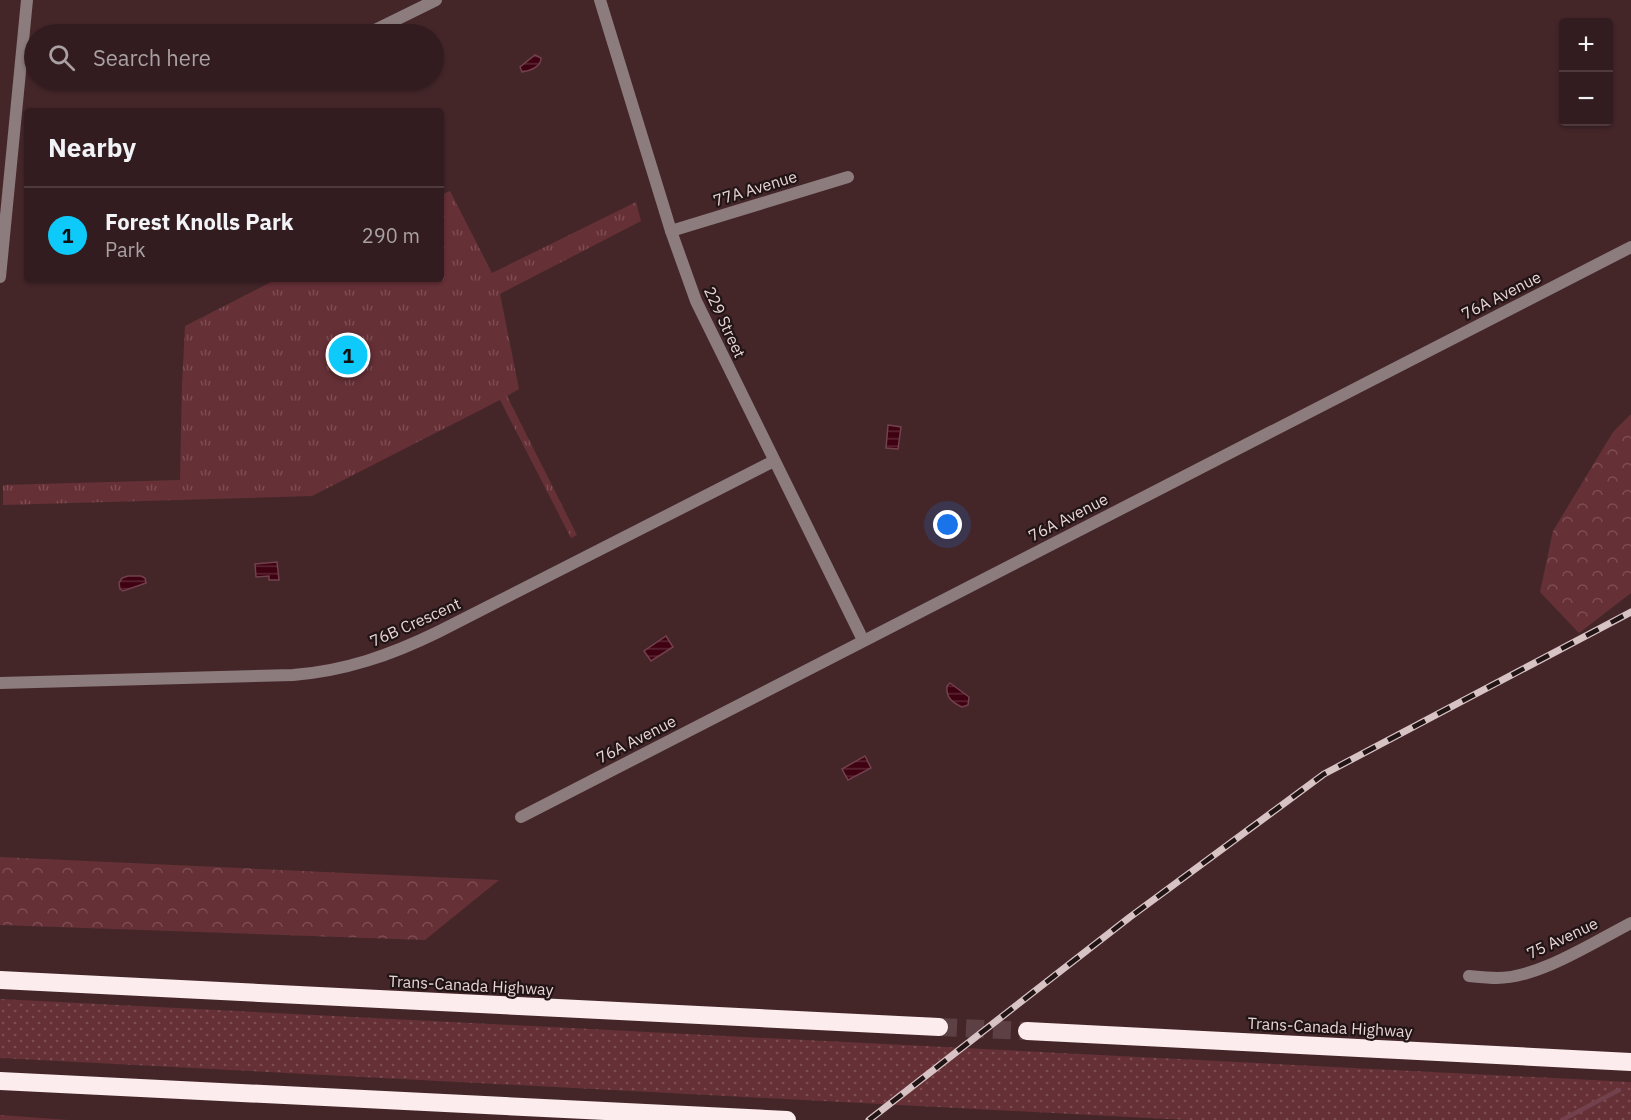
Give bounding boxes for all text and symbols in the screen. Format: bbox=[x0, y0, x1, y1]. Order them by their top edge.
map controls bbox=[1559, 18, 1613, 126]
button: + bbox=[1559, 18, 1613, 72]
search box bbox=[24, 24, 444, 90]
icon: search bbox=[45, 41, 78, 74]
text: Search here bbox=[93, 43, 211, 72]
button: − bbox=[1559, 72, 1613, 126]
text: Nearby bbox=[48, 130, 136, 164]
street label: 77A Avenue bbox=[711, 166, 800, 210]
text: Forest Knolls Park bbox=[105, 207, 294, 236]
text: 1 bbox=[62, 222, 74, 249]
text: 290 m bbox=[362, 222, 420, 249]
text: Park bbox=[105, 236, 145, 263]
street label: 76A Avenue bbox=[1458, 266, 1544, 324]
street label: 229 Street bbox=[700, 283, 750, 361]
pin: 1 bbox=[328, 332, 368, 378]
street label: 76A Avenue bbox=[1025, 488, 1111, 546]
your location bbox=[933, 510, 962, 539]
street label: 76B Crescent bbox=[367, 593, 463, 651]
street label: 76A Avenue bbox=[593, 710, 679, 768]
street label: 75 Avenue bbox=[1523, 913, 1601, 963]
street label: Trans-Canada Highway bbox=[388, 971, 554, 999]
street label: Trans-Canada Highway bbox=[1247, 1013, 1413, 1041]

